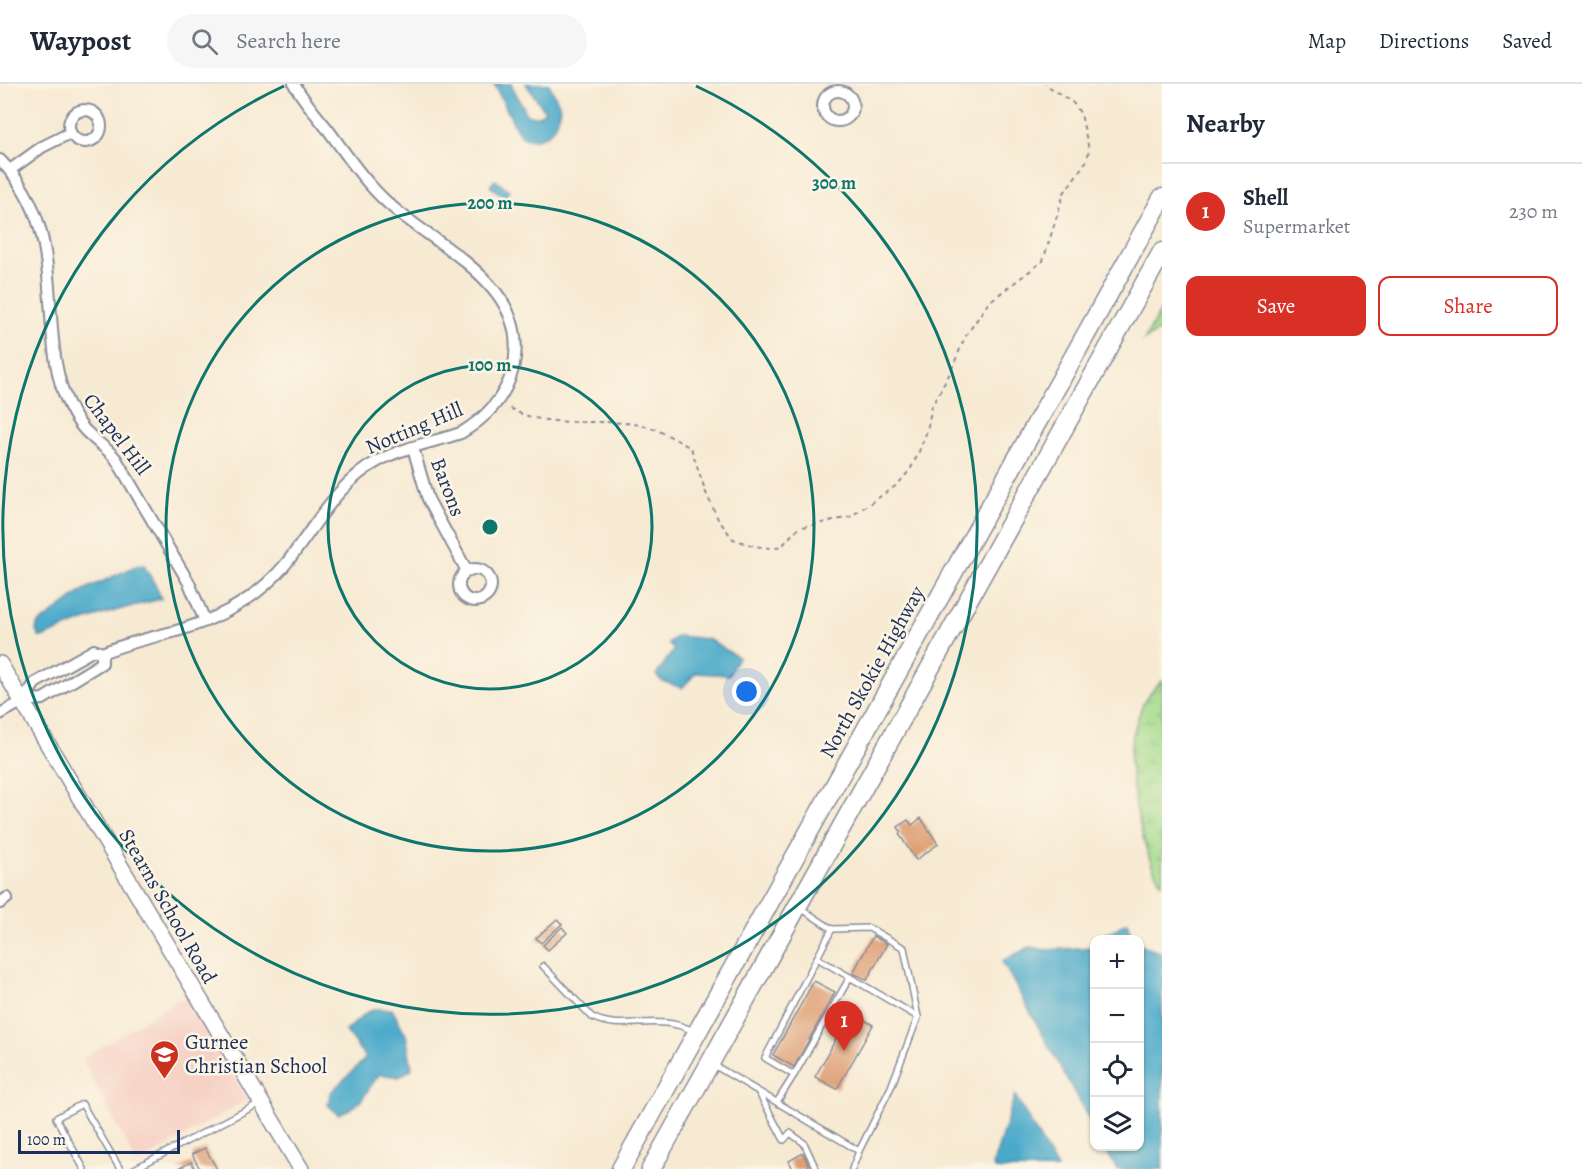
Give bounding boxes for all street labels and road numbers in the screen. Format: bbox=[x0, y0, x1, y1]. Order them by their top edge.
street label: Chapel Hill bbox=[77, 387, 157, 481]
street label: Notting Hill bbox=[361, 395, 467, 461]
street label: Barons bbox=[424, 454, 472, 520]
street label: North Skokie Highway bbox=[813, 580, 931, 763]
street label: Stearns School Road bbox=[112, 824, 224, 989]

